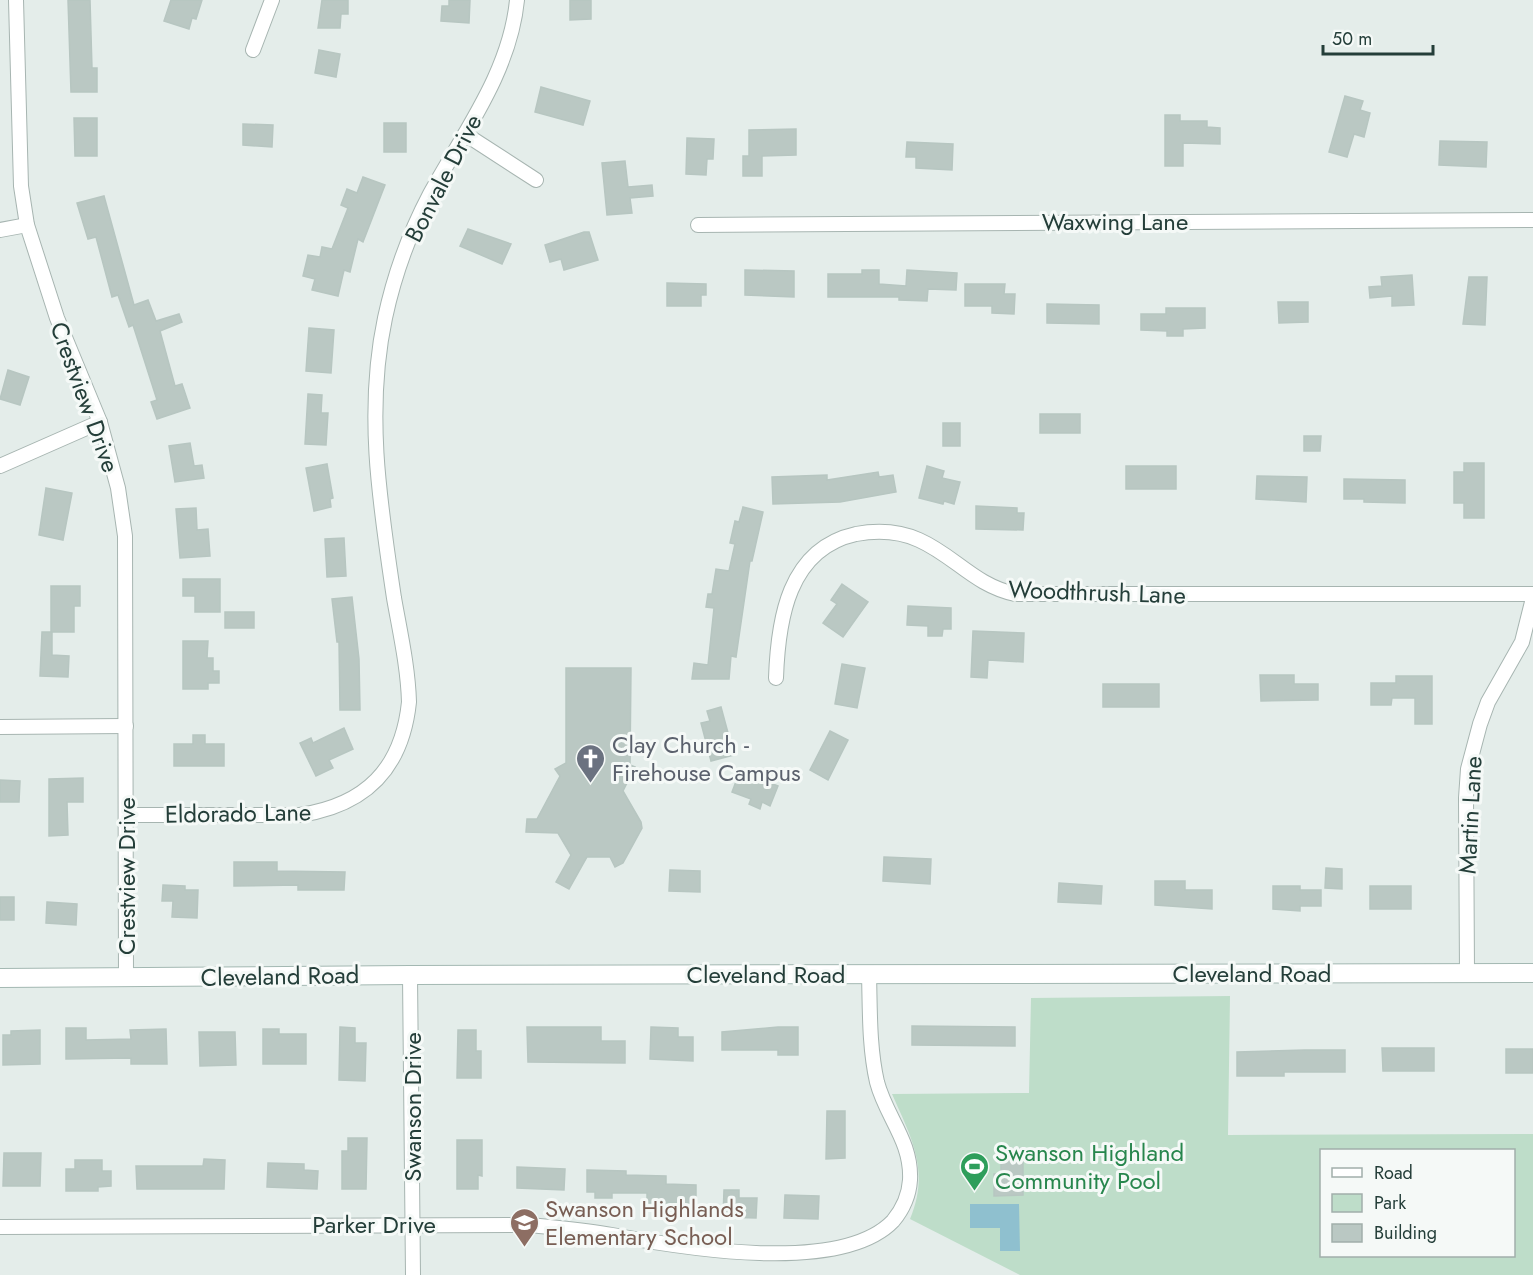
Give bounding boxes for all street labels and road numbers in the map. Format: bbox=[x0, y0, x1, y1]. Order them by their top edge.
street label: Bonvale Drive bbox=[396, 108, 490, 248]
street label: Waxwing Lane bbox=[1042, 204, 1188, 239]
street label: Crestview Drive bbox=[42, 317, 128, 477]
street label: Woodthrush Lane bbox=[1008, 571, 1186, 613]
street label: Martin Lane bbox=[1449, 755, 1491, 875]
street label: Eldorado Lane bbox=[164, 794, 312, 832]
street label: Crestview Drive bbox=[109, 797, 144, 955]
street label: Cleveland Road bbox=[1173, 956, 1331, 991]
street label: Cleveland Road bbox=[200, 957, 360, 995]
street label: Cleveland Road bbox=[687, 957, 845, 992]
street label: Swanson Drive bbox=[395, 1032, 430, 1182]
street label: Parker Drive bbox=[312, 1207, 436, 1242]

